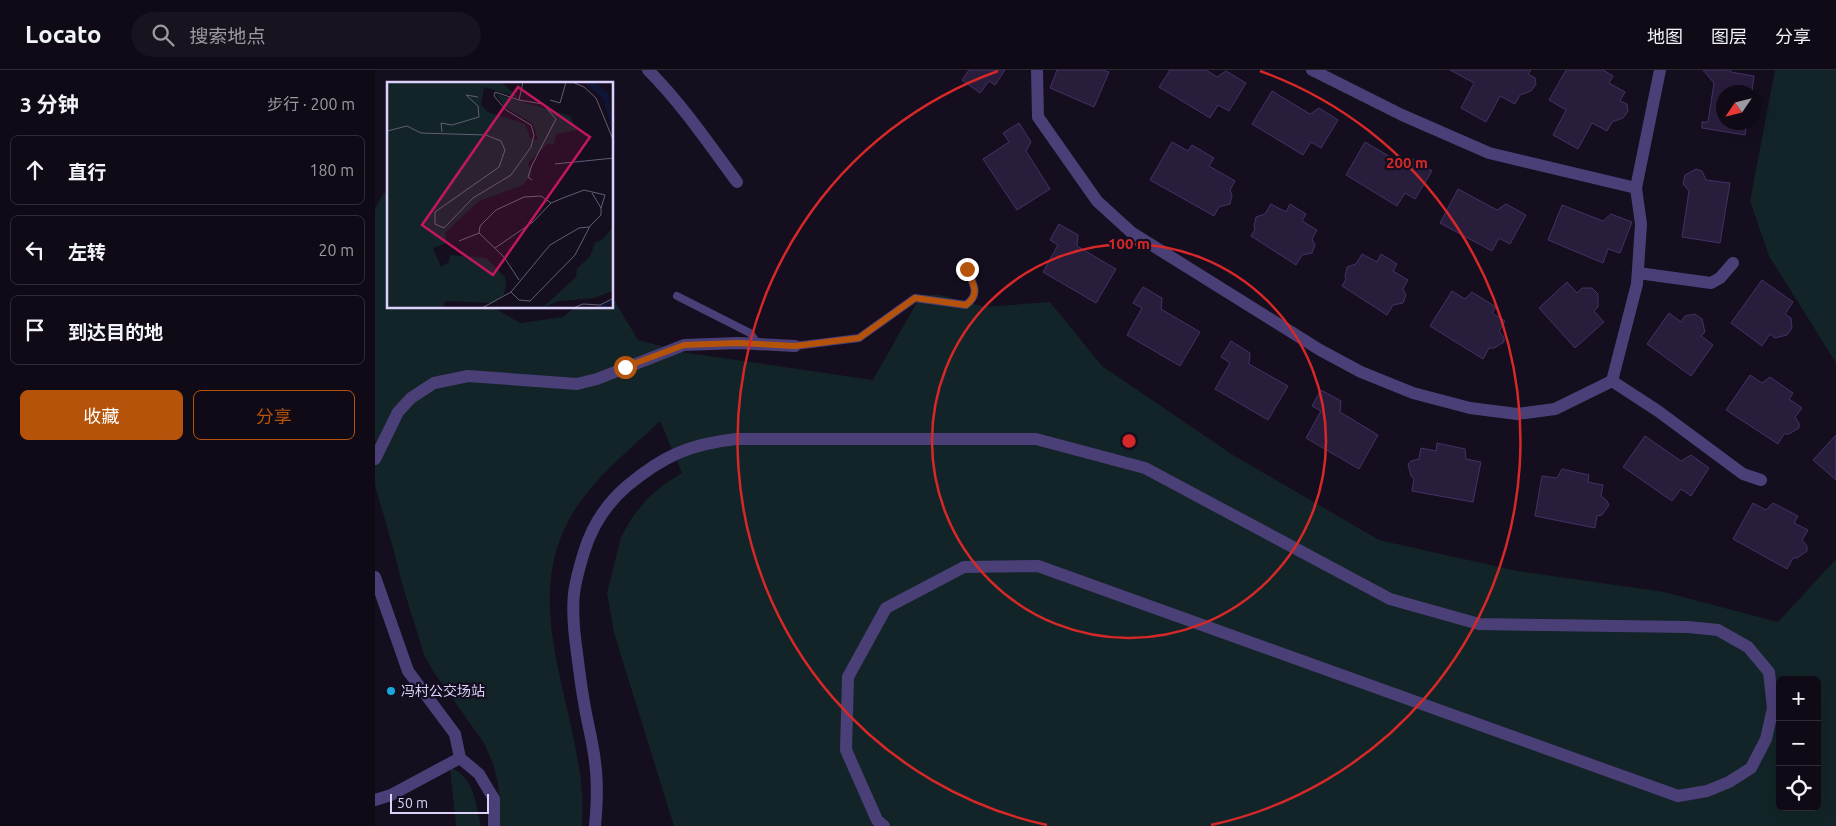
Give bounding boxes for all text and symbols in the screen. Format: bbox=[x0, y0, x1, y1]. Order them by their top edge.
search box bbox=[131, 12, 481, 57]
text: Locato bbox=[25, 21, 101, 48]
icon: search bbox=[149, 21, 177, 49]
text: 搜索地点 bbox=[189, 25, 265, 47]
text: 地图 bbox=[1647, 26, 1683, 46]
text: 图层 bbox=[1711, 26, 1747, 46]
text: 分享 bbox=[1775, 26, 1811, 46]
inset map bbox=[387, 82, 614, 309]
north arrow bbox=[1716, 85, 1761, 130]
text: 3 分钟 bbox=[20, 92, 79, 116]
text: 步行 · 200 m bbox=[267, 95, 355, 113]
text: 200 m bbox=[1386, 154, 1428, 171]
icon: ahead bbox=[21, 156, 49, 184]
text: 直行 bbox=[68, 161, 106, 183]
text: 180 m bbox=[309, 161, 354, 179]
text: 100 m bbox=[1108, 235, 1150, 252]
icon: left bbox=[21, 236, 49, 264]
text: 左转 bbox=[68, 241, 106, 263]
text: 20 m bbox=[318, 241, 354, 259]
route end bbox=[956, 258, 979, 281]
icon: arrive bbox=[21, 316, 49, 344]
text: 到达目的地 bbox=[68, 321, 163, 343]
route start bbox=[614, 356, 637, 379]
button: 收藏 bbox=[20, 390, 183, 440]
button: 分享 bbox=[193, 390, 355, 440]
centre of rings bbox=[1120, 432, 1138, 450]
map controls bbox=[1776, 676, 1821, 811]
button: + bbox=[1776, 676, 1821, 721]
place label: 冯村公交场站 bbox=[401, 683, 485, 699]
marker: 冯村公交场站 bbox=[385, 685, 397, 697]
button: − bbox=[1776, 721, 1821, 766]
button: locate bbox=[1776, 766, 1821, 811]
scale bar bbox=[390, 791, 489, 814]
text: 50 m bbox=[397, 795, 428, 811]

